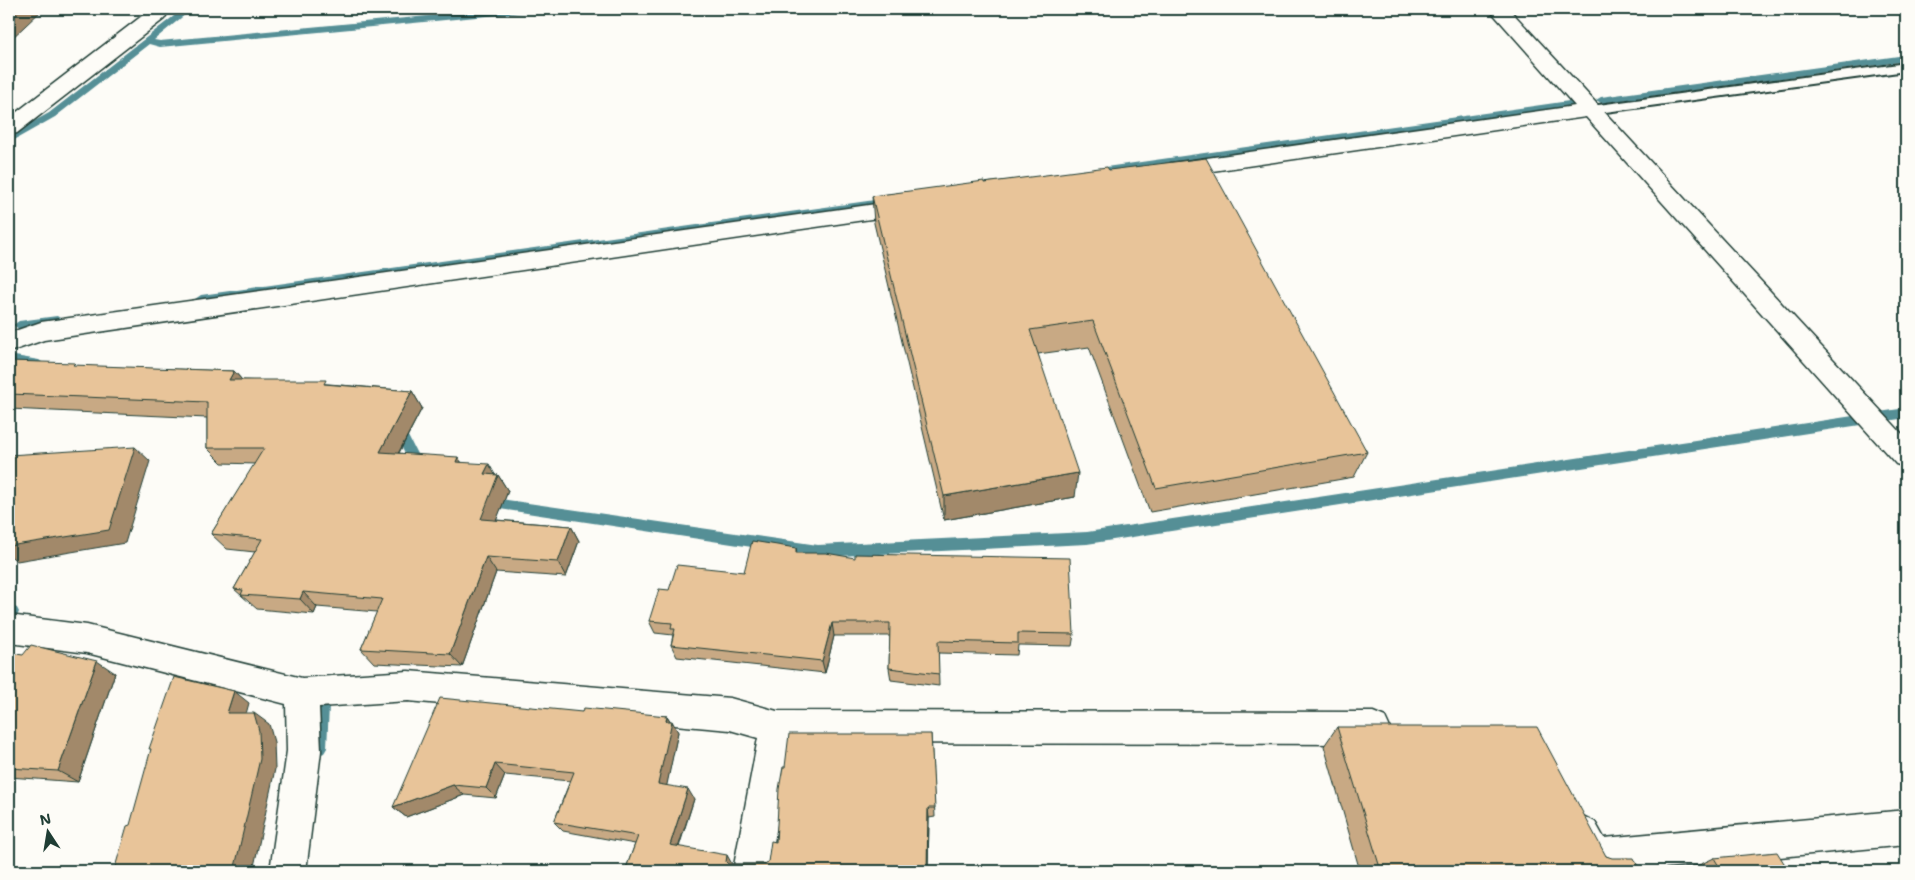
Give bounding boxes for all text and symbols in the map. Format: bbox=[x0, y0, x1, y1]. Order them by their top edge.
north arrow bbox=[22, 808, 72, 858]
text: N bbox=[38, 809, 53, 829]

